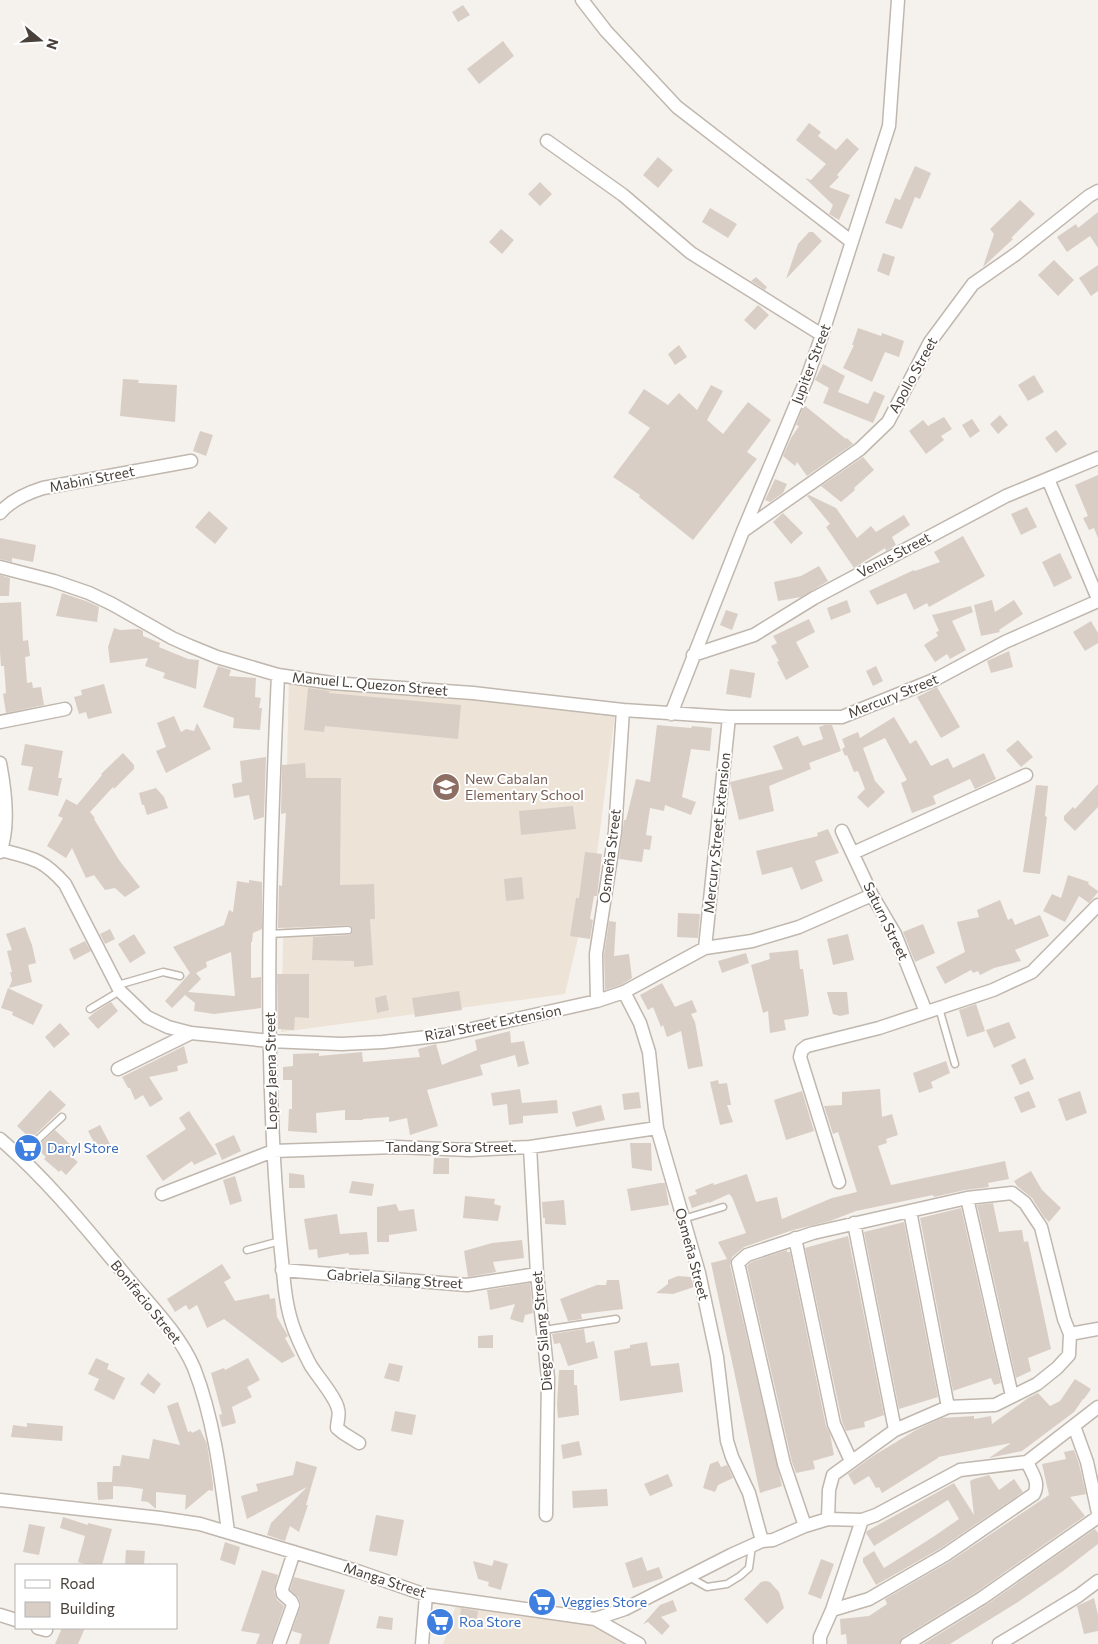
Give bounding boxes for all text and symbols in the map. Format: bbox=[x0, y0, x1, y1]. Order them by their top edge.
north arrow bbox=[15, 15, 65, 65]
text: N bbox=[43, 37, 63, 52]
street label: Jupiter Street bbox=[787, 321, 834, 406]
street label: Apollo Street bbox=[885, 334, 940, 416]
street label: Mabini Street bbox=[48, 462, 136, 495]
street label: Venus Street bbox=[854, 528, 934, 581]
street label: Manuel L. Quezon Street bbox=[291, 668, 449, 699]
street label: Mercury Street bbox=[845, 670, 941, 721]
street label: Mercury Street Extension bbox=[700, 752, 733, 914]
place label: New Cabalan Elementary School bbox=[465, 770, 584, 803]
school or university icon: New Cabalan Elementary School bbox=[431, 772, 461, 802]
street label: Osmeña Street bbox=[595, 808, 624, 904]
street label: Saturn Street bbox=[860, 879, 913, 963]
street label: Rizal Street Extension bbox=[423, 1001, 563, 1044]
street label: Lopez Jaena Street bbox=[261, 1012, 280, 1130]
supermarket icon: Daryl Store bbox=[13, 1133, 43, 1163]
street label: Tandang Sora Street. bbox=[385, 1138, 517, 1155]
place label: Daryl Store bbox=[47, 1139, 119, 1156]
street label: Osmeña Street bbox=[672, 1206, 713, 1302]
street label: Bonifacio Street bbox=[107, 1256, 186, 1347]
street label: Gabriela Silang Street bbox=[326, 1265, 464, 1292]
street label: Diego Silang Street bbox=[528, 1270, 555, 1392]
street label: Manga Street bbox=[342, 1558, 429, 1601]
legend bbox=[15, 1564, 178, 1629]
text: Road bbox=[60, 1574, 95, 1592]
supermarket icon: Veggies Store bbox=[527, 1587, 557, 1617]
place label: Veggies Store bbox=[561, 1593, 647, 1610]
text: Building bbox=[60, 1599, 115, 1617]
supermarket icon: Roa Store bbox=[425, 1607, 455, 1637]
place label: Roa Store bbox=[459, 1613, 521, 1630]

